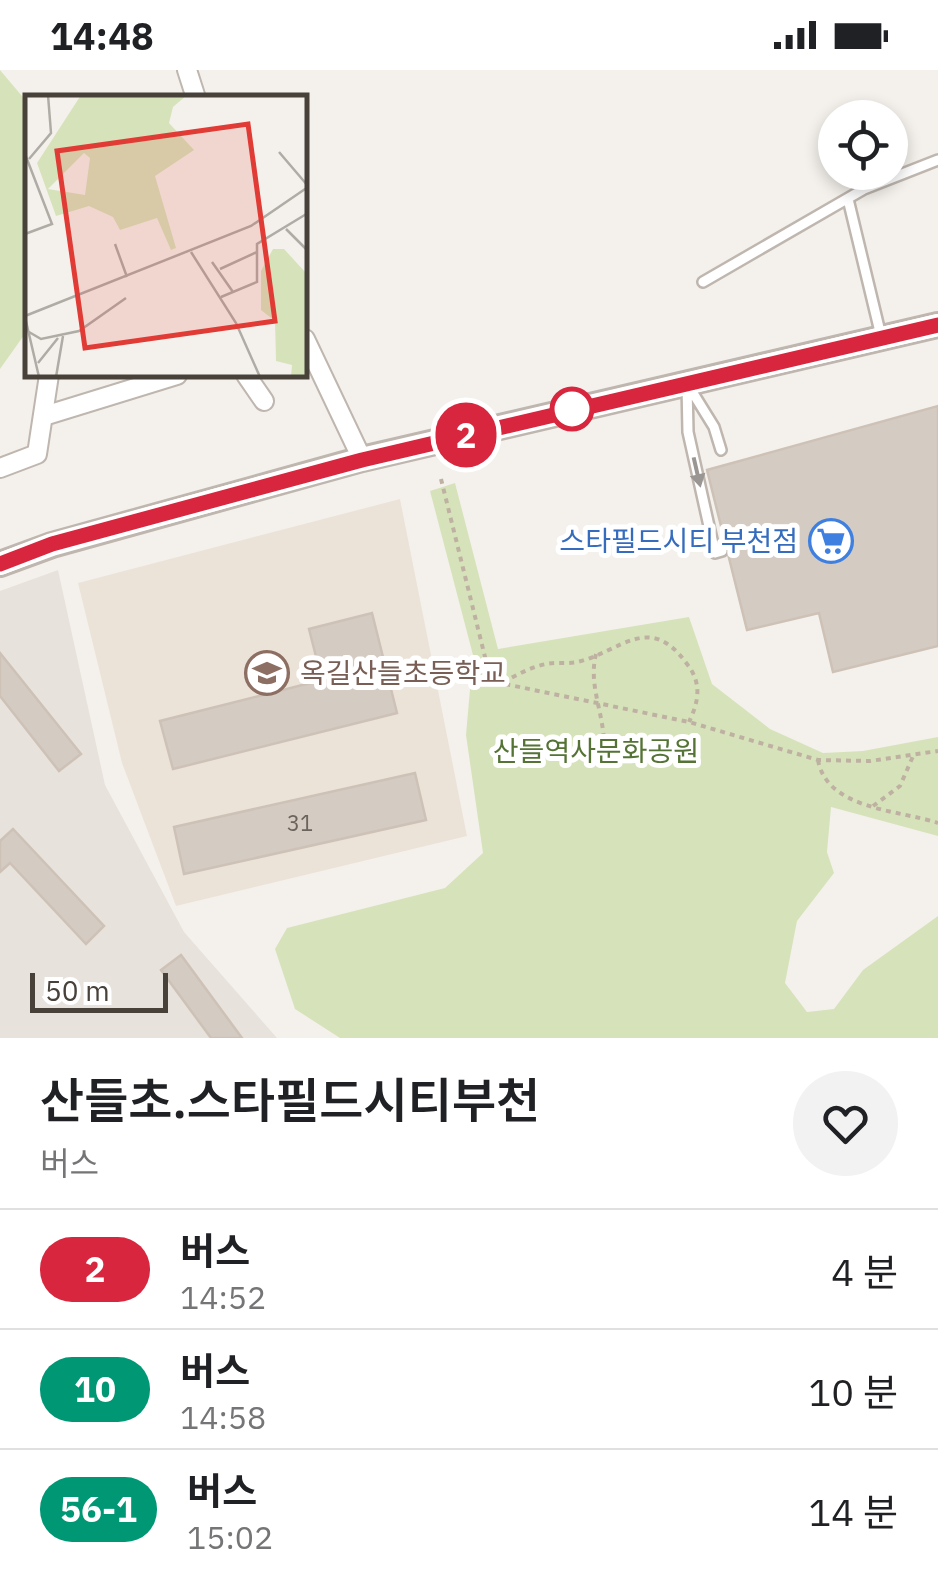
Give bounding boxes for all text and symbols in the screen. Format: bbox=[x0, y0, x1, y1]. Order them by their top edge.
text: 14:48 bbox=[50, 11, 154, 60]
inset map bbox=[25, 95, 308, 378]
map controls bbox=[818, 100, 908, 190]
button: locate bbox=[818, 100, 908, 190]
unlabelled marker bbox=[551, 388, 593, 430]
line badge: 2 bbox=[434, 402, 498, 468]
text: 2 bbox=[455, 412, 477, 458]
one-way arrow bbox=[690, 457, 705, 488]
supermarket icon: 스타필드시티 부천점 bbox=[808, 518, 854, 564]
place label: 스타필드시티 부천점 bbox=[560, 522, 798, 559]
school or university icon: 옥길산들초등학교 bbox=[244, 650, 290, 696]
place label: 옥길산들초등학교 bbox=[300, 654, 506, 691]
park label: 산들역사문화공원 bbox=[493, 732, 699, 769]
house number: 31 bbox=[287, 808, 313, 837]
scale bar bbox=[30, 968, 168, 1013]
text: 50 m bbox=[45, 972, 110, 1009]
text: 산들초.스타필드시티부천 bbox=[40, 1069, 540, 1131]
button: heart bbox=[793, 1071, 898, 1176]
text: 버스 bbox=[40, 1142, 99, 1184]
text: 버스 bbox=[180, 1226, 250, 1275]
text: 2 bbox=[84, 1246, 106, 1292]
text: 4 분 bbox=[831, 1247, 898, 1296]
text: 14:52 bbox=[180, 1276, 266, 1318]
text: 버스 bbox=[180, 1346, 250, 1395]
text: 10 bbox=[74, 1366, 116, 1412]
text: 10 분 bbox=[808, 1367, 898, 1416]
text: 14:58 bbox=[180, 1396, 266, 1438]
text: 버스 bbox=[187, 1466, 257, 1515]
text: 56-1 bbox=[60, 1486, 137, 1532]
text: 14 분 bbox=[808, 1487, 898, 1536]
text: 15:02 bbox=[187, 1516, 273, 1558]

